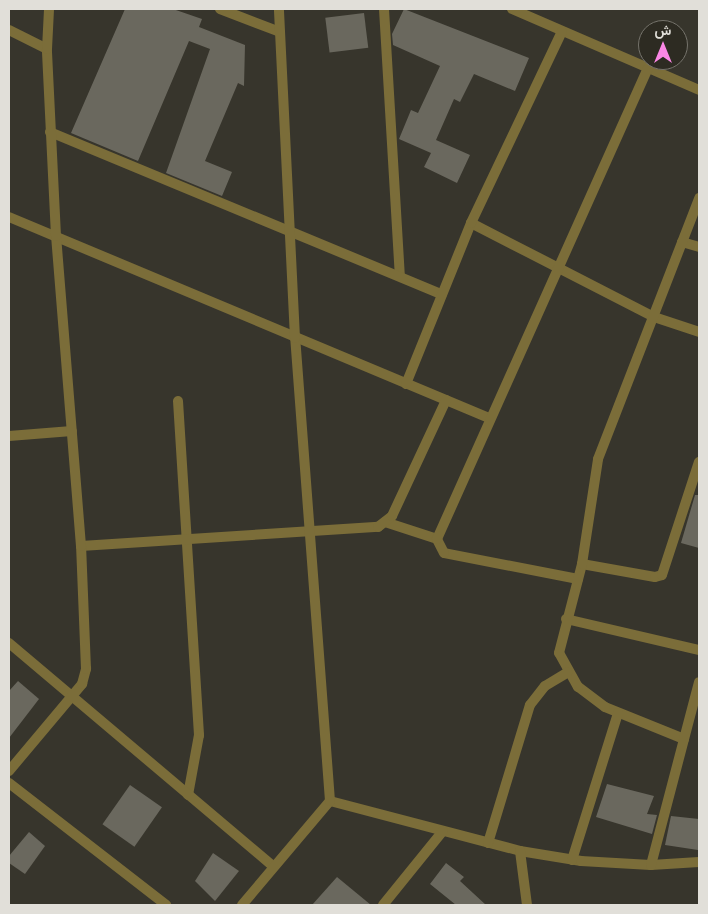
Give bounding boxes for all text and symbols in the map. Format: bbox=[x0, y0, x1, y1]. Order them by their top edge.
north arrow bbox=[638, 20, 688, 70]
text: ش bbox=[655, 22, 671, 39]

